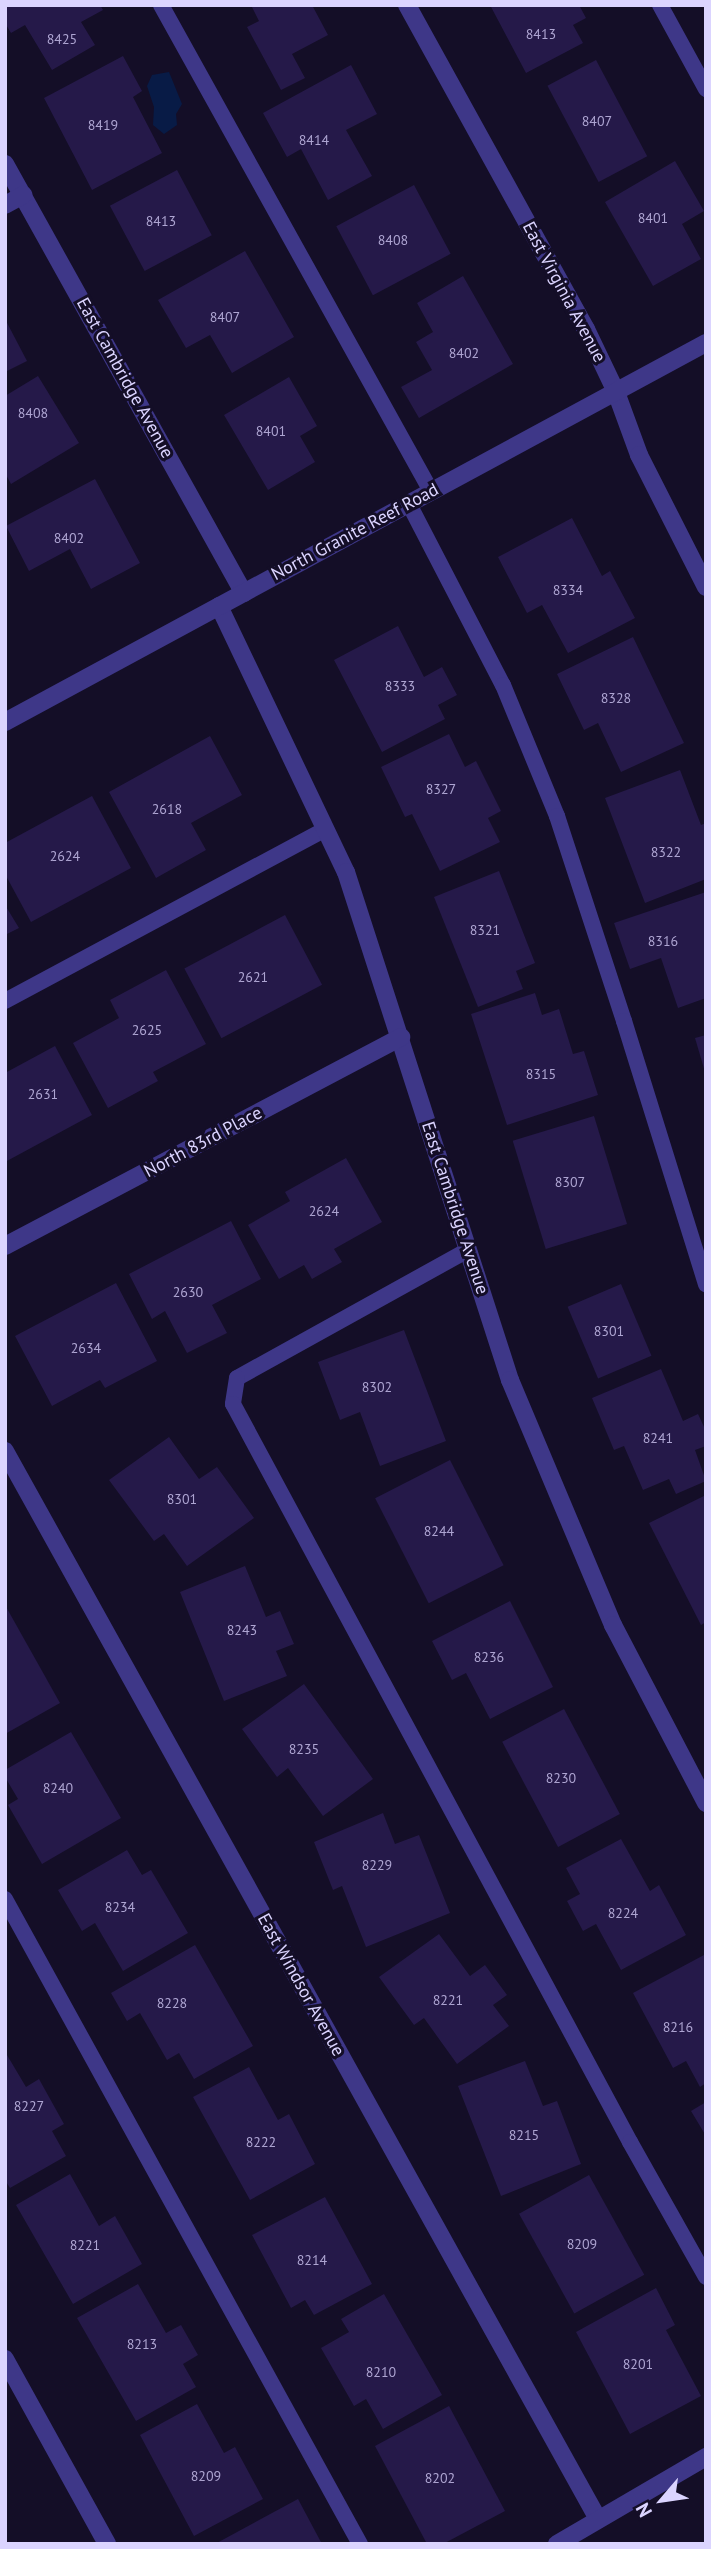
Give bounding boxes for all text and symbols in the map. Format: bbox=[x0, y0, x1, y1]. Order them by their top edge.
house number: 8413 bbox=[526, 26, 556, 42]
house number: 8425 bbox=[47, 31, 77, 47]
house number: 8407 bbox=[582, 113, 612, 129]
house number: 8419 bbox=[88, 117, 118, 133]
house number: 8414 bbox=[299, 132, 329, 148]
house number: 8401 bbox=[638, 210, 668, 226]
house number: 8413 bbox=[146, 213, 176, 229]
street label: East Virginia Avenue bbox=[518, 217, 610, 367]
house number: 8408 bbox=[378, 232, 408, 248]
street label: East Cambridge Avenue bbox=[72, 294, 178, 462]
house number: 8407 bbox=[210, 309, 240, 325]
house number: 8402 bbox=[449, 345, 479, 361]
house number: 8408 bbox=[18, 405, 48, 421]
house number: 8401 bbox=[256, 423, 286, 439]
street label: North Granite Reef Road bbox=[268, 479, 442, 585]
house number: 8402 bbox=[54, 530, 84, 546]
house number: 8334 bbox=[553, 582, 583, 598]
house number: 8333 bbox=[385, 678, 415, 694]
house number: 8328 bbox=[601, 690, 631, 706]
house number: 8327 bbox=[426, 781, 456, 797]
house number: 2618 bbox=[152, 801, 182, 817]
house number: 8322 bbox=[651, 844, 681, 860]
house number: 2624 bbox=[50, 848, 80, 864]
house number: 8321 bbox=[470, 922, 500, 938]
house number: 8316 bbox=[648, 933, 678, 949]
house number: 2621 bbox=[238, 969, 268, 985]
house number: 2625 bbox=[132, 1022, 162, 1038]
house number: 8315 bbox=[526, 1066, 556, 1082]
house number: 2631 bbox=[28, 1086, 58, 1102]
street label: North 83rd Place bbox=[140, 1102, 266, 1182]
street label: East Cambridge Avenue bbox=[417, 1119, 493, 1297]
house number: 8307 bbox=[555, 1174, 585, 1190]
house number: 2624 bbox=[309, 1203, 339, 1219]
house number: 2630 bbox=[173, 1284, 203, 1300]
house number: 8301 bbox=[594, 1323, 624, 1339]
house number: 2634 bbox=[71, 1340, 101, 1356]
house number: 8302 bbox=[362, 1379, 392, 1395]
house number: 8241 bbox=[643, 1430, 673, 1446]
house number: 8301 bbox=[167, 1491, 197, 1507]
house number: 8244 bbox=[424, 1523, 454, 1539]
house number: 8243 bbox=[227, 1622, 257, 1638]
house number: 8236 bbox=[474, 1649, 504, 1665]
house number: 8235 bbox=[289, 1741, 319, 1757]
house number: 8230 bbox=[546, 1770, 576, 1786]
house number: 8240 bbox=[43, 1780, 73, 1796]
house number: 8229 bbox=[362, 1857, 392, 1873]
house number: 8234 bbox=[105, 1899, 135, 1915]
house number: 8224 bbox=[608, 1905, 638, 1921]
street label: East Windsor Avenue bbox=[253, 1909, 349, 2061]
house number: 8221 bbox=[433, 1992, 463, 2008]
house number: 8228 bbox=[157, 1995, 187, 2011]
house number: 8216 bbox=[663, 2019, 693, 2035]
house number: 8227 bbox=[14, 2098, 44, 2114]
house number: 8215 bbox=[509, 2127, 539, 2143]
house number: 8222 bbox=[246, 2134, 276, 2150]
house number: 8209 bbox=[567, 2236, 597, 2252]
house number: 8221 bbox=[70, 2237, 100, 2253]
house number: 8214 bbox=[297, 2252, 327, 2268]
house number: 8213 bbox=[127, 2336, 157, 2352]
house number: 8201 bbox=[623, 2356, 653, 2372]
house number: 8210 bbox=[366, 2364, 396, 2380]
north arrow bbox=[627, 2465, 697, 2535]
house number: 8209 bbox=[191, 2468, 221, 2484]
house number: 8202 bbox=[425, 2470, 455, 2486]
text: N bbox=[630, 2499, 657, 2521]

